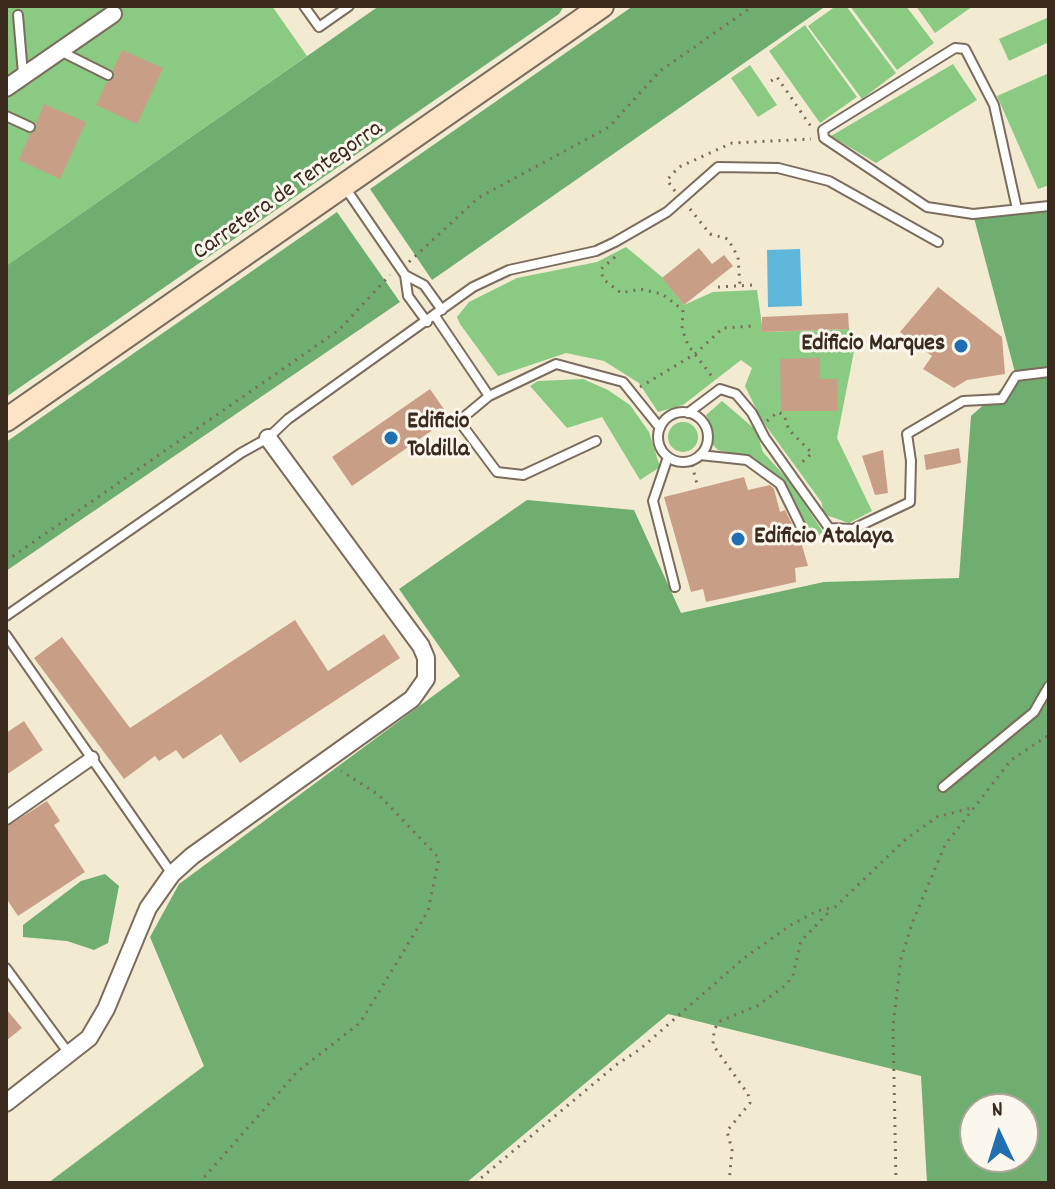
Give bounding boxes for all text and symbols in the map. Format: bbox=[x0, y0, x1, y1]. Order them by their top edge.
street label: Carretera de Tentegorra bbox=[189, 116, 389, 268]
place label: Edificio Marques bbox=[801, 332, 945, 360]
marker: Edificio Marques bbox=[952, 337, 970, 355]
place label: Edificio Toldilla bbox=[407, 410, 469, 466]
marker: Edificio Toldilla bbox=[382, 429, 400, 447]
place label: Edificio Atalaya bbox=[754, 525, 893, 553]
marker: Edificio Atalaya bbox=[729, 530, 747, 548]
north arrow bbox=[959, 1093, 1039, 1173]
text: N bbox=[991, 1095, 1004, 1126]

